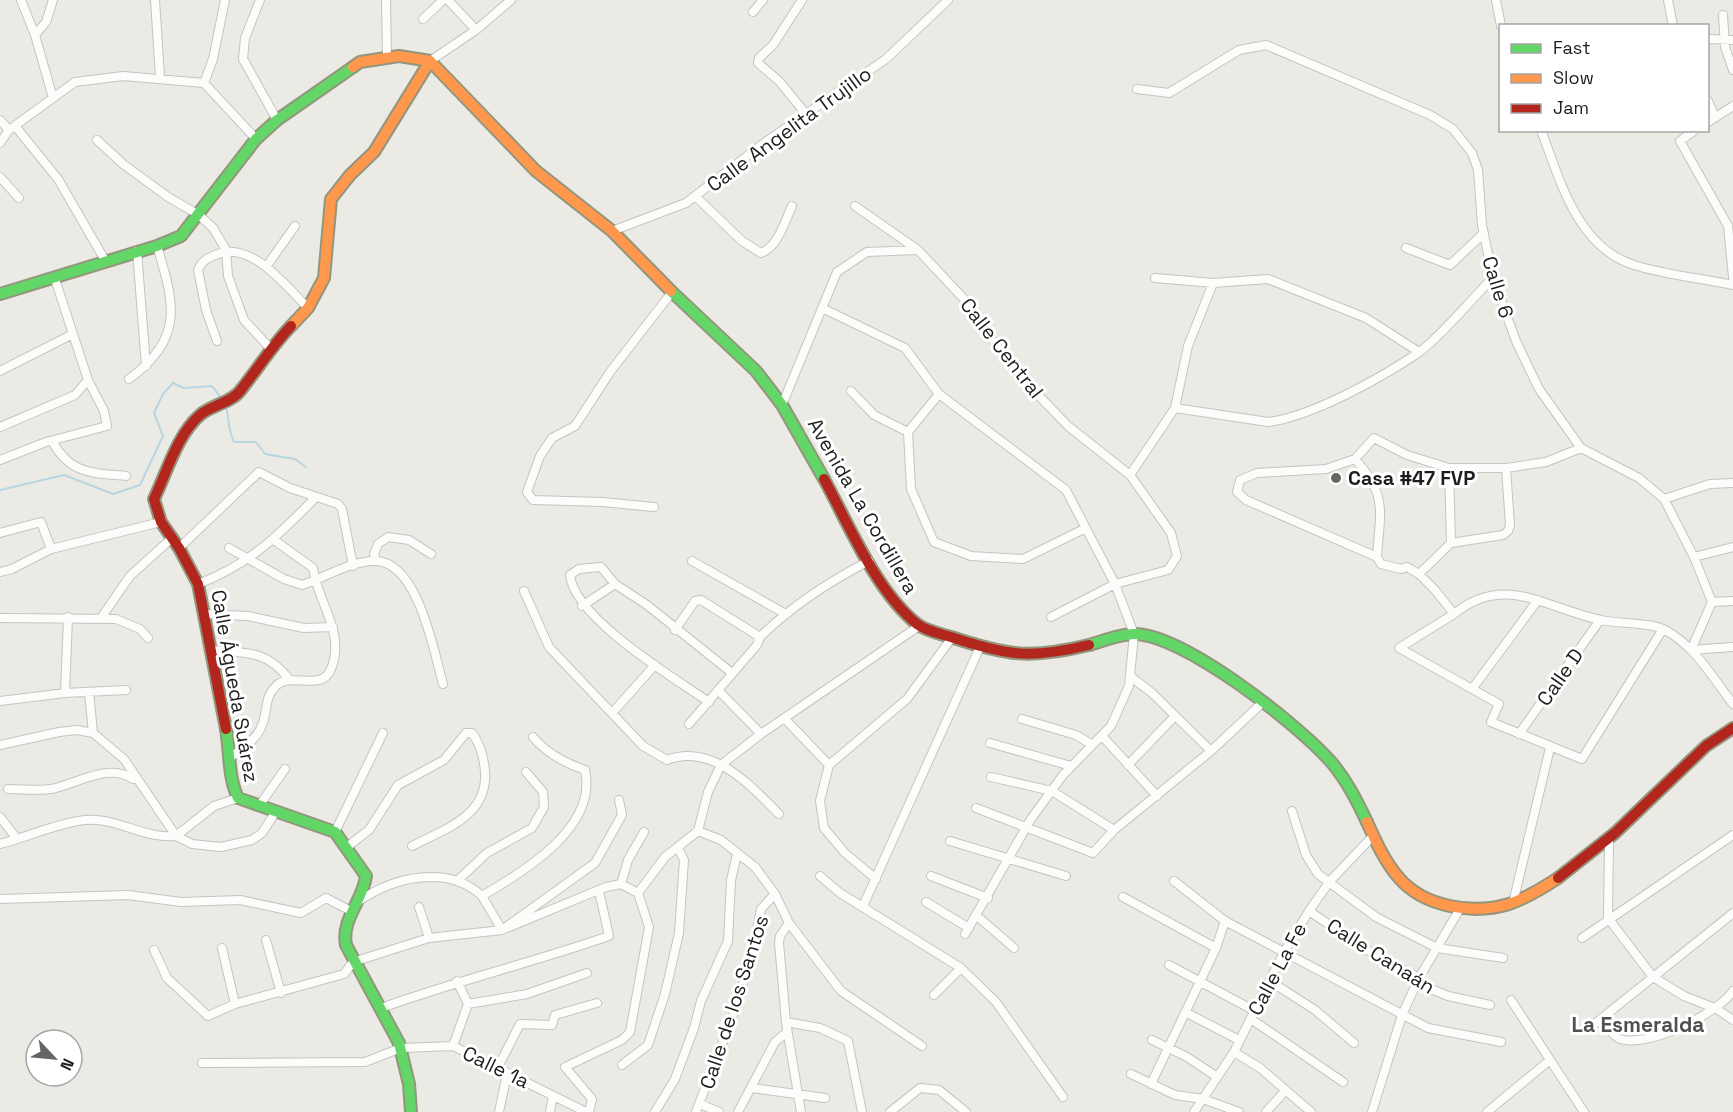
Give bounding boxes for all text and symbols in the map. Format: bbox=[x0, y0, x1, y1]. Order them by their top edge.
legend bbox=[1499, 24, 1709, 132]
text: Fast bbox=[1553, 36, 1590, 59]
street label: Calle Angelita Trujillo bbox=[701, 60, 877, 198]
text: Slow bbox=[1553, 66, 1594, 89]
text: Jam bbox=[1553, 96, 1589, 119]
street label: Calle 6 bbox=[1476, 253, 1520, 321]
street label: Calle Central bbox=[955, 292, 1049, 404]
street label: Avenida La Cordillera bbox=[802, 413, 924, 599]
place label: Casa #47 FVP bbox=[1348, 465, 1475, 491]
marker: Casa #47 FVP bbox=[1329, 471, 1343, 485]
street label: Calle Águeda Suárez bbox=[205, 588, 265, 784]
street label: Calle D bbox=[1531, 643, 1589, 711]
street label: Calle de los Santos bbox=[694, 912, 774, 1092]
street label: Calle Canaán bbox=[1322, 912, 1440, 1000]
street label: Calle La Fe bbox=[1242, 918, 1312, 1020]
district label: La Esmeralda bbox=[1572, 1011, 1704, 1038]
north arrow bbox=[24, 1028, 84, 1088]
street label: Calle 1a bbox=[458, 1040, 534, 1094]
text: N bbox=[55, 1055, 79, 1074]

